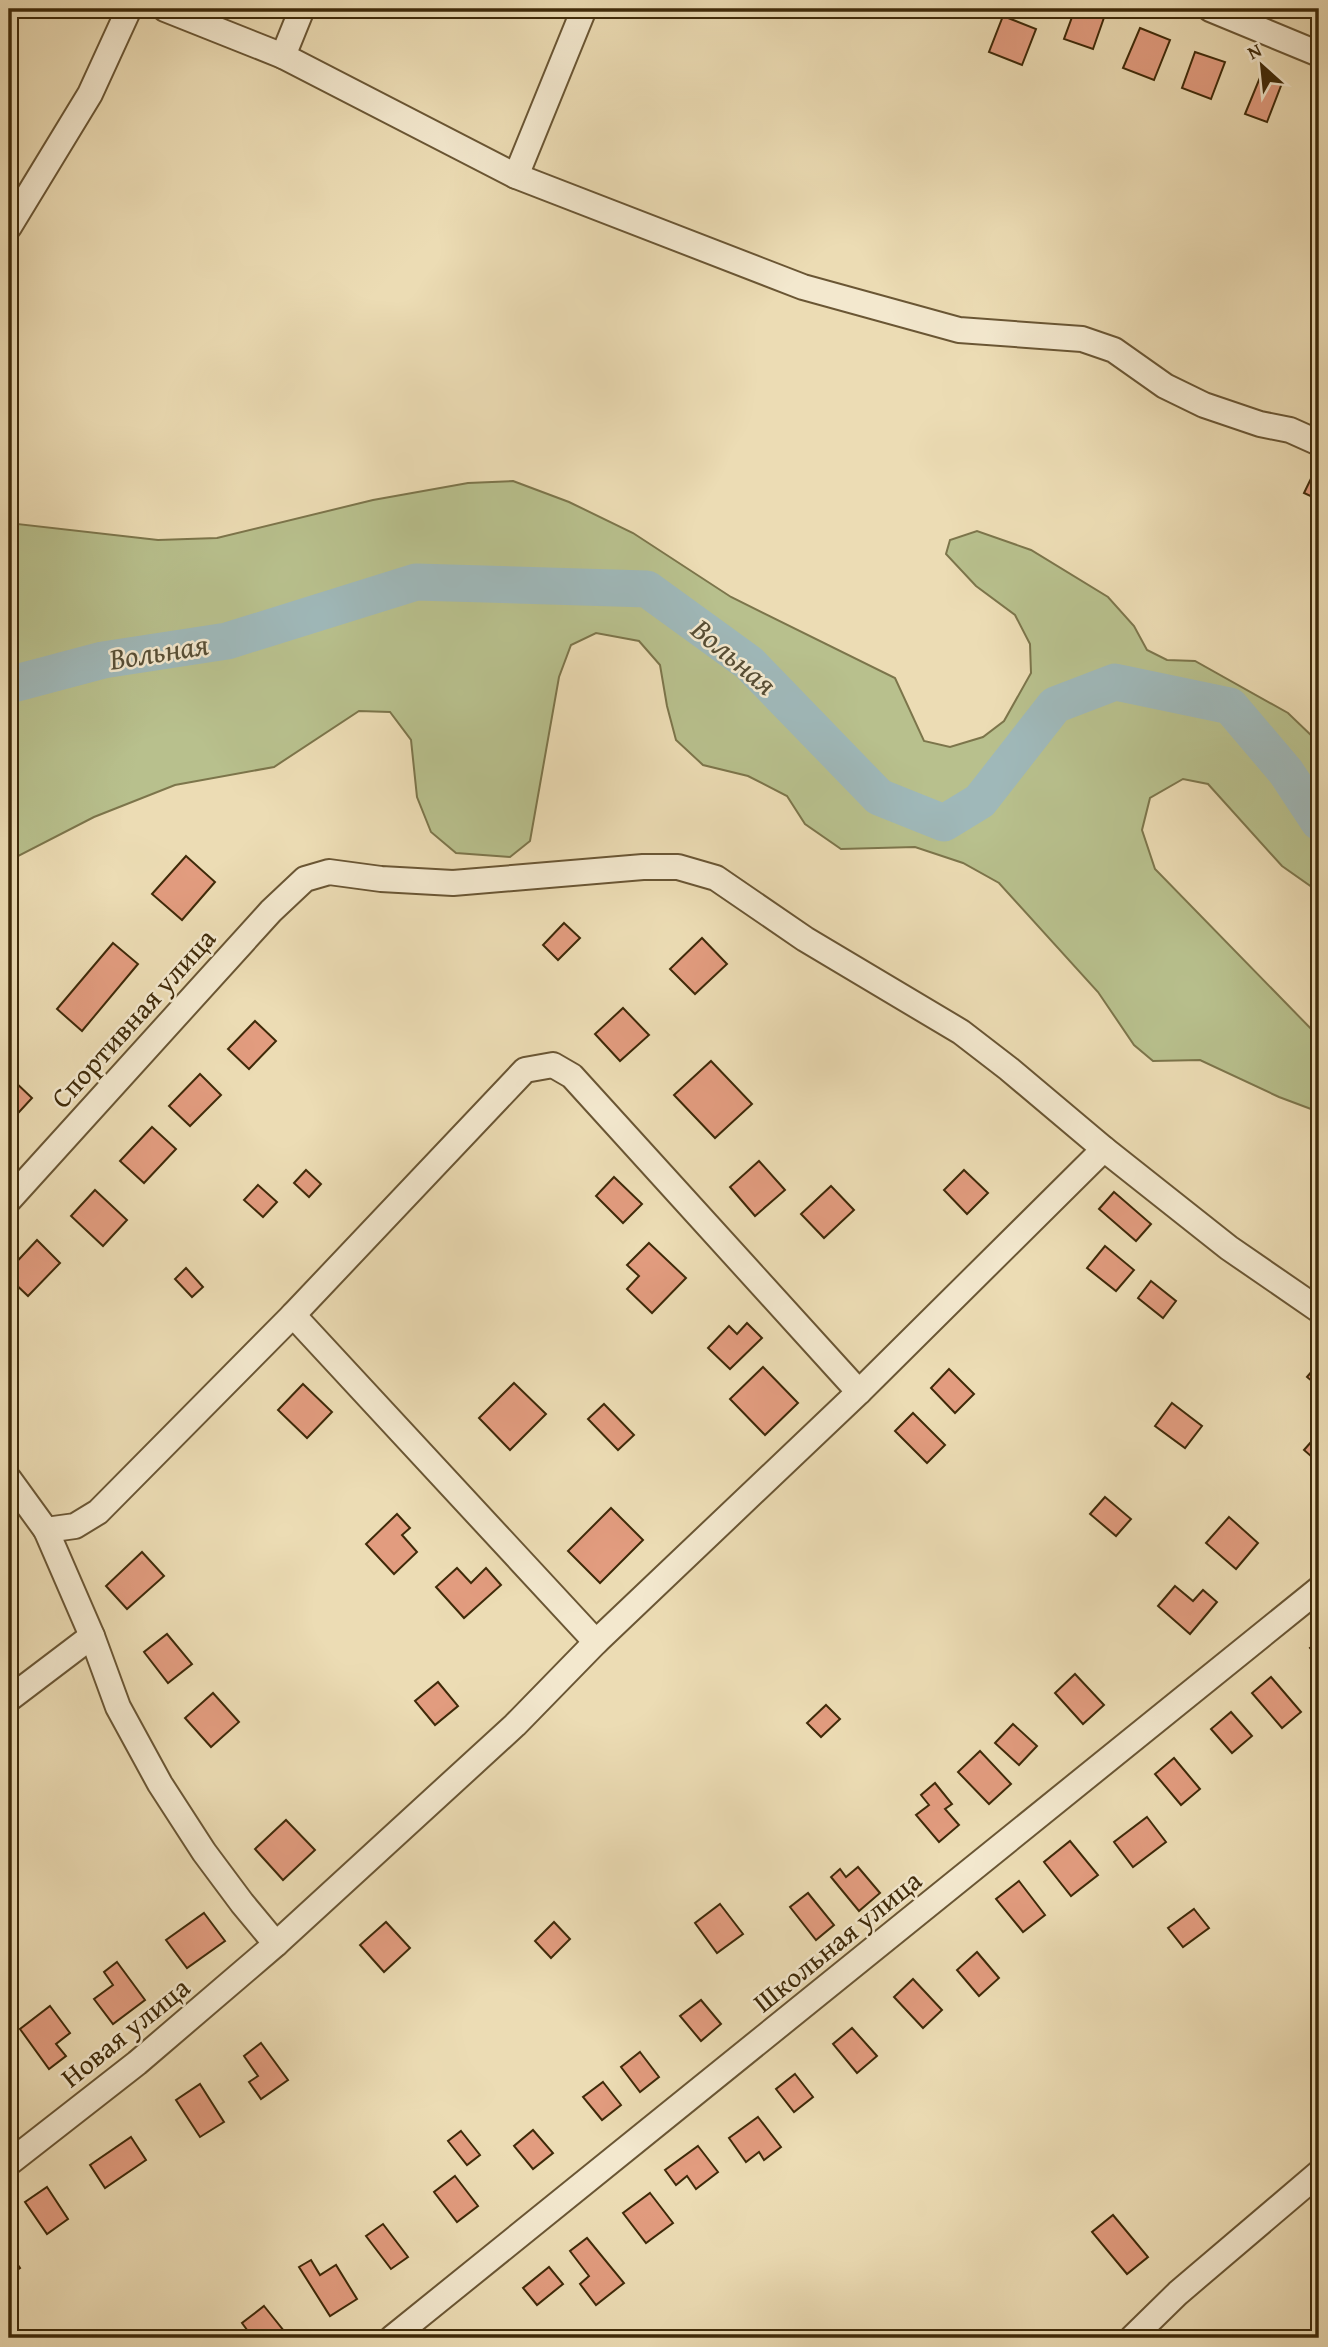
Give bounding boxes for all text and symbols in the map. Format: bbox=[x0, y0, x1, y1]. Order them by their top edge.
north arrow bbox=[1226, 32, 1296, 102]
text: N bbox=[1242, 35, 1267, 66]
water label: Вольная bbox=[682, 607, 787, 705]
water label: Вольная bbox=[105, 621, 212, 681]
street label: Спортивная улица bbox=[41, 918, 225, 1117]
street label: Школьная улица bbox=[744, 1859, 930, 2022]
street label: Новая улица bbox=[51, 1966, 199, 2097]

